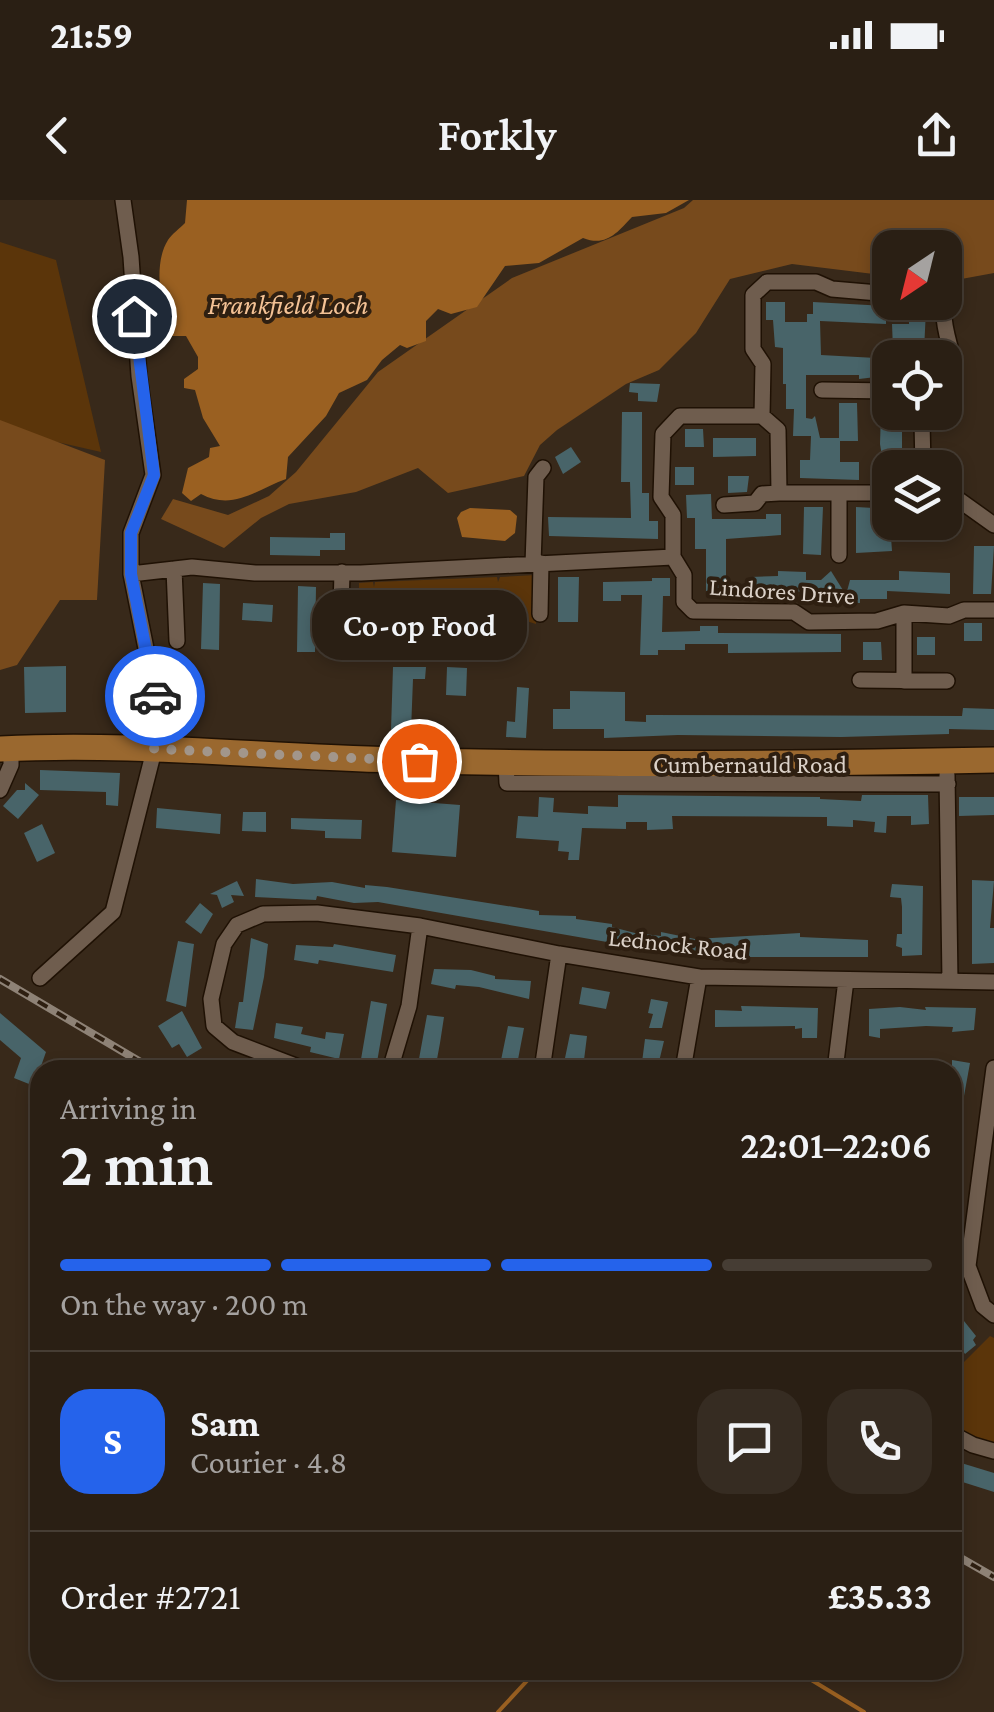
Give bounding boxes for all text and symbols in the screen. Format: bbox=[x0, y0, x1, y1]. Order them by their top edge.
text: 21:59 bbox=[50, 14, 133, 56]
icon: back bbox=[30, 108, 85, 163]
icon: share bbox=[909, 108, 964, 163]
text: Forkly bbox=[437, 110, 557, 160]
north arrow bbox=[872, 230, 962, 320]
map controls bbox=[872, 230, 962, 540]
pin bbox=[92, 274, 177, 359]
icon: home bbox=[107, 289, 162, 344]
water label: Frankfield Loch bbox=[208, 289, 369, 320]
button: locate bbox=[872, 340, 962, 430]
button: layers bbox=[872, 450, 962, 540]
street label: Lindores Drive bbox=[708, 572, 856, 610]
callout: Co-op Food bbox=[312, 591, 526, 661]
text: Co-op Food bbox=[343, 607, 496, 643]
courier bbox=[105, 646, 205, 746]
icon: car bbox=[128, 669, 183, 724]
pin bbox=[377, 719, 462, 804]
icon: bag bbox=[392, 734, 447, 789]
street label: Cumbernauld Road bbox=[653, 751, 847, 778]
street label: Lednock Road bbox=[607, 923, 749, 965]
text: Arriving in bbox=[60, 1090, 197, 1126]
text: 22:01–22:06 bbox=[740, 1124, 932, 1166]
text: 2 min bbox=[60, 1127, 213, 1199]
text: On the way · 200 m bbox=[60, 1286, 308, 1322]
button: chat bbox=[697, 1389, 802, 1494]
button: phone bbox=[827, 1389, 932, 1494]
text: Sam bbox=[190, 1402, 260, 1444]
text: S bbox=[103, 1420, 122, 1462]
text: Courier · 4.8 bbox=[190, 1444, 347, 1480]
text: Order #2721 bbox=[60, 1575, 241, 1617]
text: £35.33 bbox=[828, 1575, 932, 1617]

